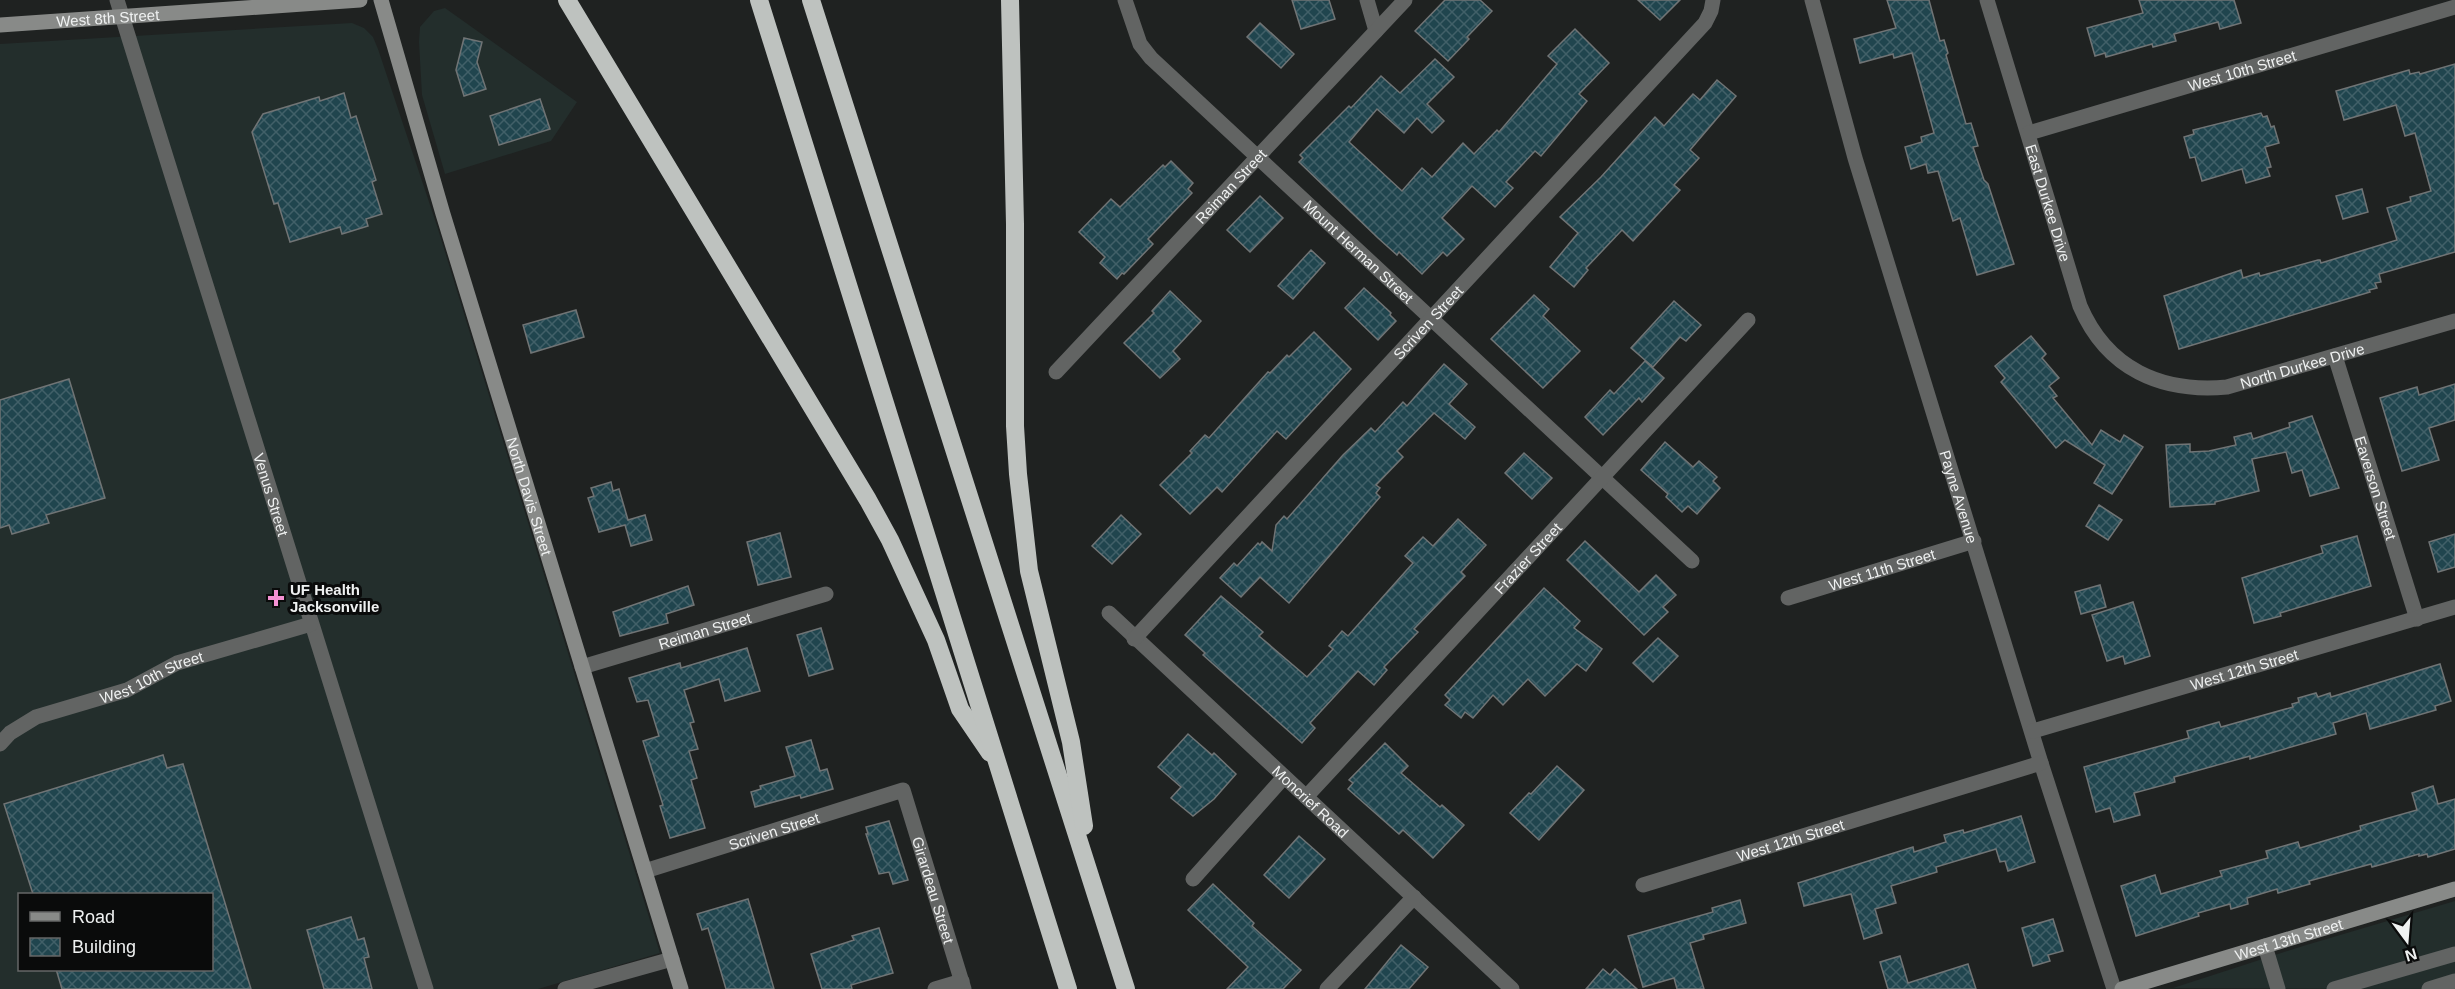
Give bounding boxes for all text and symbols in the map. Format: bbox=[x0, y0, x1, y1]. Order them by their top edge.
street label: West 8th Street bbox=[56, 5, 161, 30]
street label: West 10th Street bbox=[2186, 46, 2299, 94]
street label: East Durkee Drive bbox=[2023, 142, 2074, 264]
street label: Reiman Street bbox=[1191, 145, 1270, 227]
street label: Mount Herman Street bbox=[1300, 196, 1418, 307]
street label: Scriven Street bbox=[1389, 281, 1467, 363]
street label: North Durkee Drive bbox=[2238, 339, 2366, 391]
street label: Eaverson Street bbox=[2352, 434, 2400, 542]
street label: North Davis Street bbox=[504, 435, 556, 558]
street label: Payne Avenue bbox=[1937, 448, 1981, 545]
street label: Venus Street bbox=[251, 451, 293, 539]
street label: Frazier Street bbox=[1490, 518, 1565, 597]
street label: West 11th Street bbox=[1826, 545, 1938, 594]
place label: UF Health Jacksonville bbox=[290, 581, 379, 615]
marker: UF Health Jacksonville bbox=[267, 589, 285, 607]
street label: Reiman Street bbox=[656, 608, 754, 652]
street label: West 12th Street bbox=[2188, 645, 2301, 693]
street label: West 10th Street bbox=[98, 647, 206, 706]
street label: Moncrief Road bbox=[1269, 762, 1352, 841]
street label: Scriven Street bbox=[726, 808, 822, 853]
street label: West 12th Street bbox=[1734, 815, 1847, 864]
street label: Girardeau Street bbox=[909, 834, 958, 946]
legend bbox=[18, 893, 213, 971]
text: Road bbox=[72, 907, 115, 927]
north arrow bbox=[2377, 911, 2437, 971]
street label: West 13th Street bbox=[2233, 915, 2345, 963]
text: Building bbox=[72, 937, 136, 957]
text: N bbox=[2403, 945, 2419, 965]

